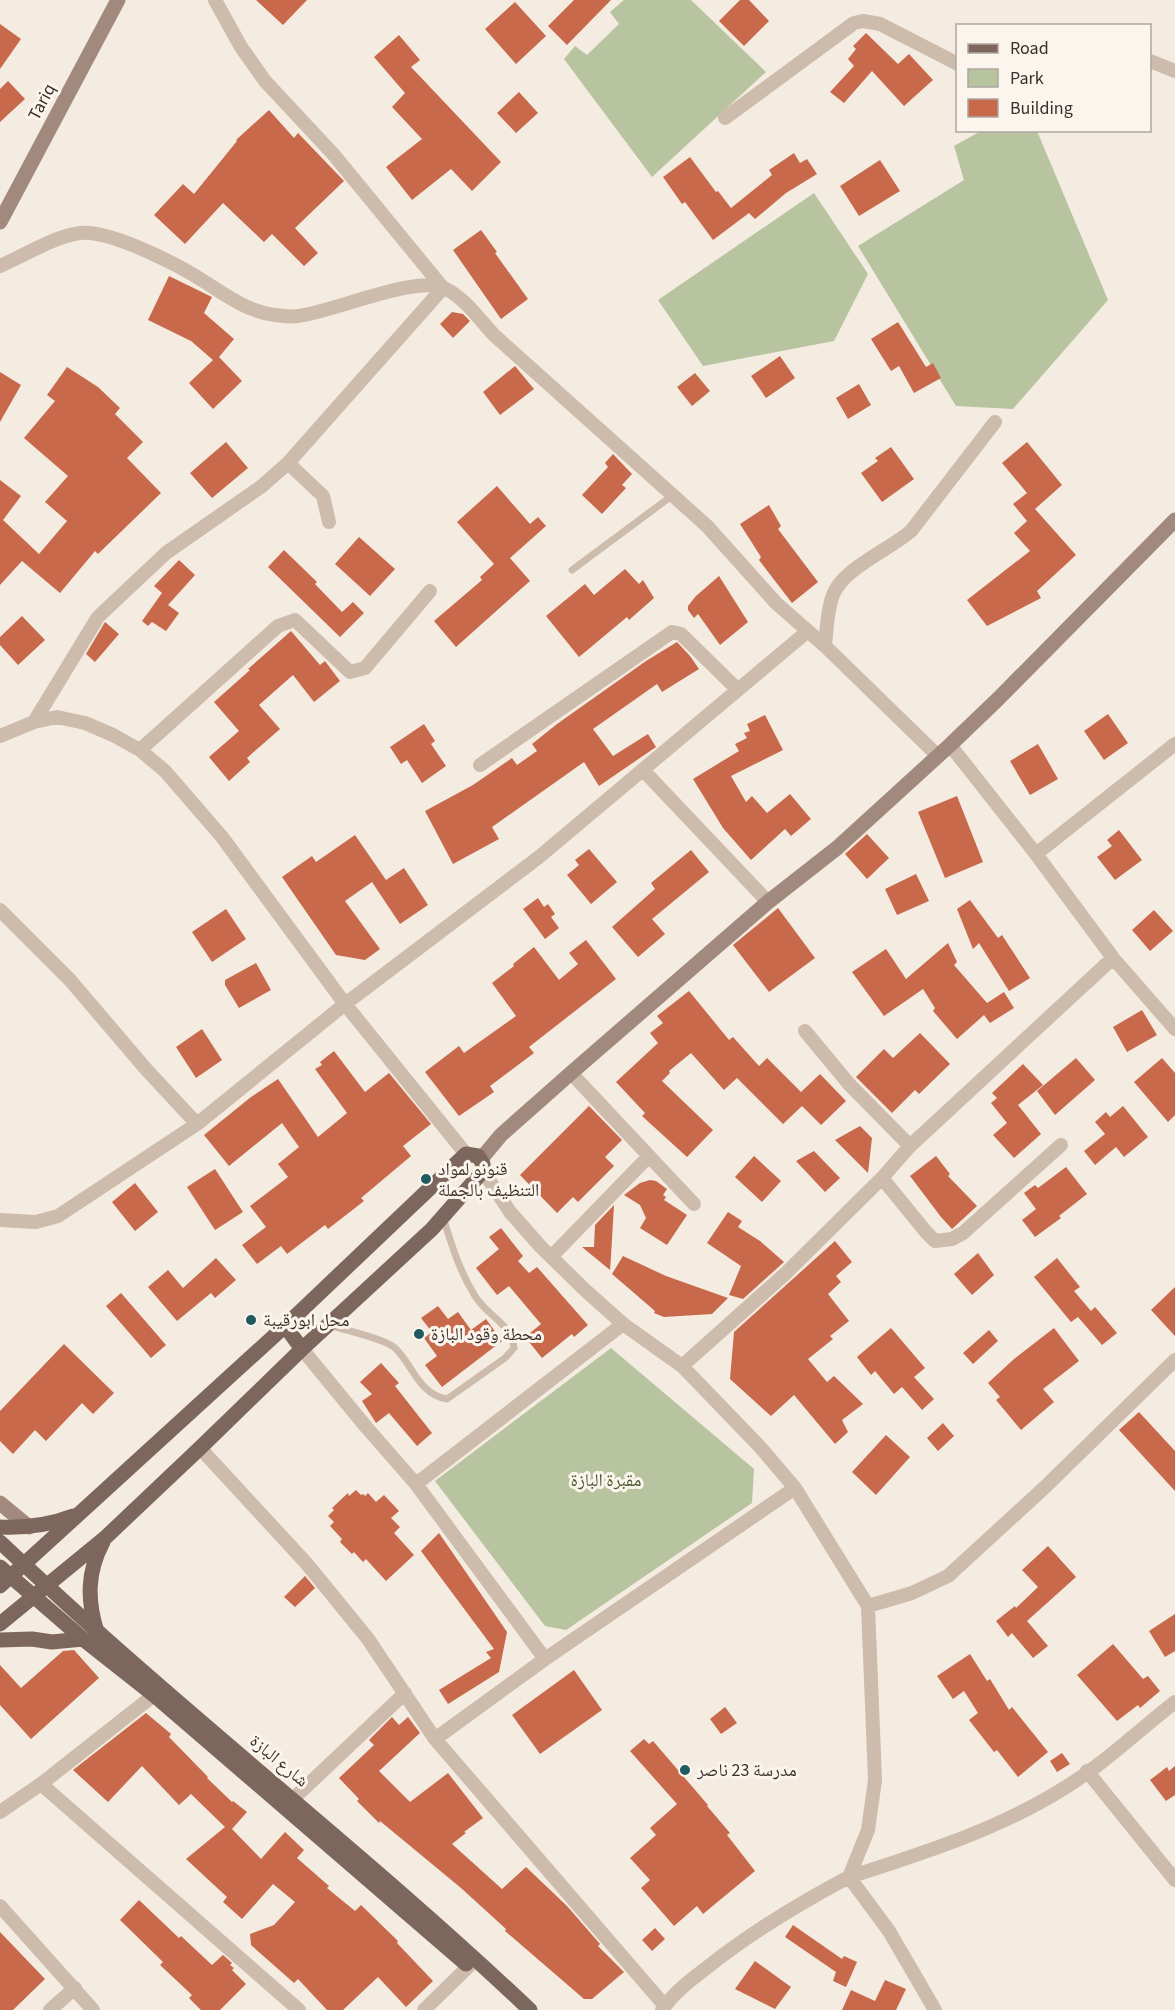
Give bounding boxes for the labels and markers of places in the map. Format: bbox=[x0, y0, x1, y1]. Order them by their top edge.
place label: قنونو لمواد التنظيف بالجملة bbox=[438, 1157, 539, 1203]
marker: قنونو لمواد التنظيف بالجملة bbox=[419, 1172, 433, 1186]
place label: محل ابورقيبة bbox=[263, 1308, 349, 1333]
marker: محل ابورقيبة bbox=[244, 1313, 258, 1327]
place label: محطة وقود البازة bbox=[431, 1322, 542, 1347]
marker: محطة وقود البازة bbox=[412, 1327, 426, 1341]
place label: مدرسة 23 ناصر bbox=[696, 1758, 797, 1783]
marker: مدرسة 23 ناصر bbox=[678, 1763, 692, 1777]

